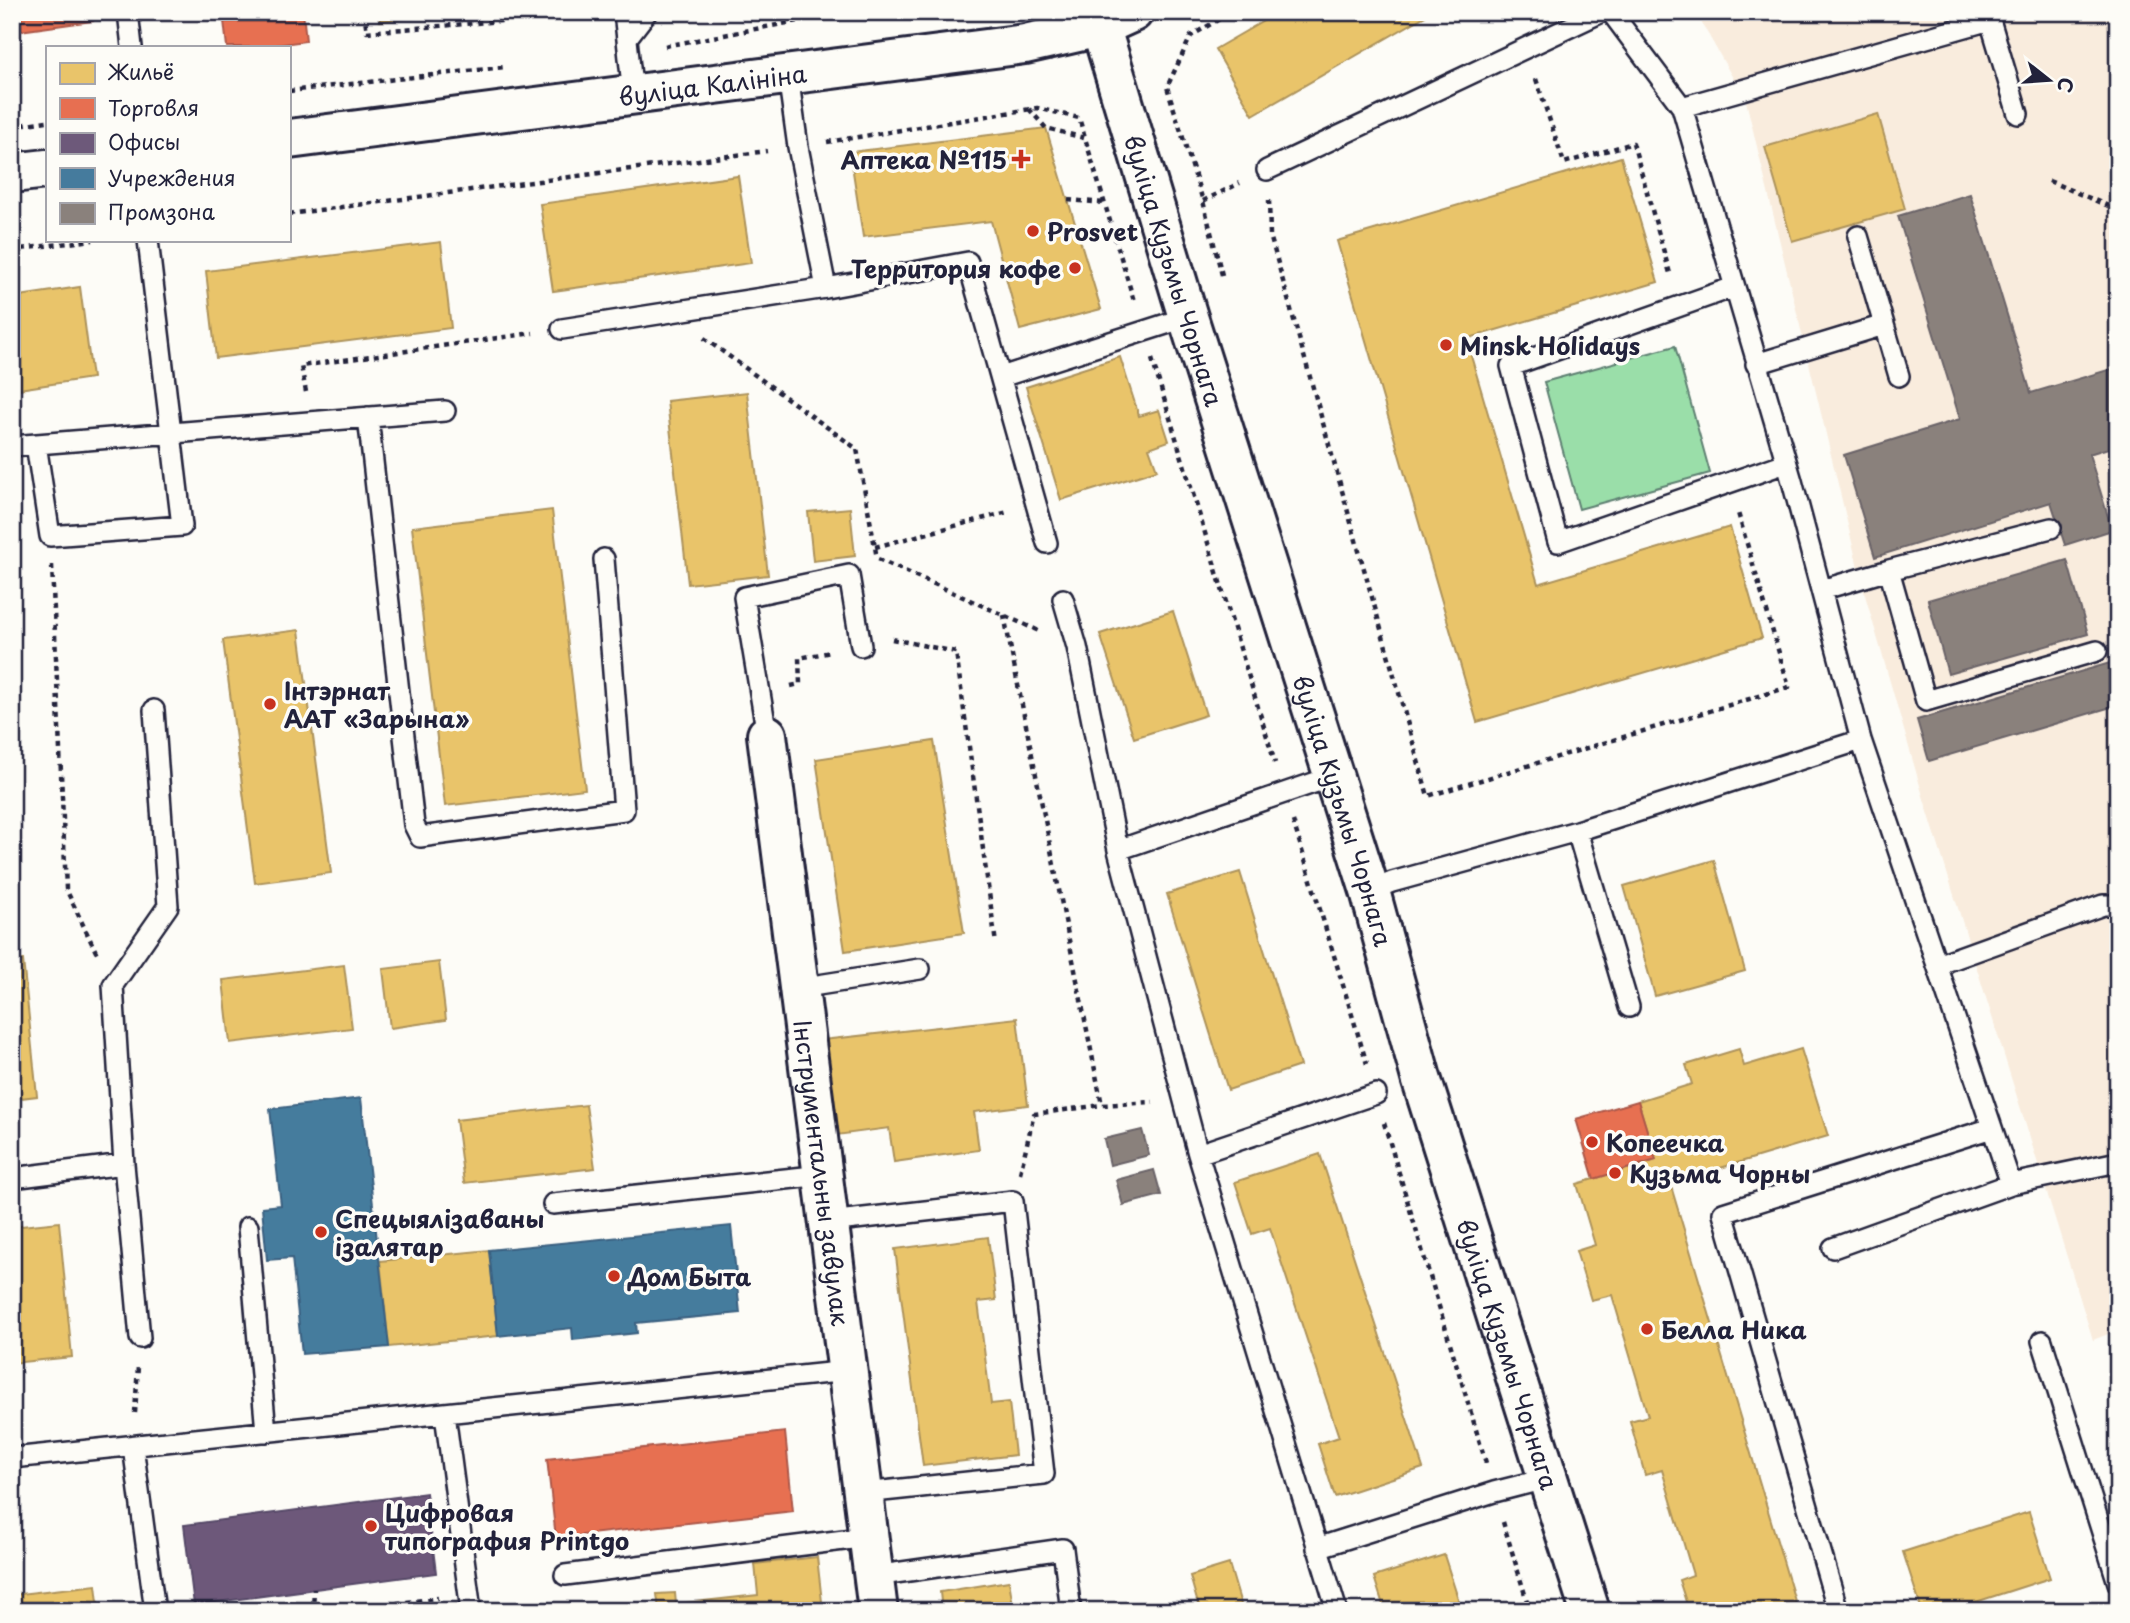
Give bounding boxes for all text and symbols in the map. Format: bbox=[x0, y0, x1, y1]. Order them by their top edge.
legend bbox=[46, 46, 290, 242]
north arrow bbox=[2014, 46, 2084, 116]
street label: вуліца Калініна bbox=[616, 54, 809, 114]
text: Жильё bbox=[107, 55, 174, 87]
text: С bbox=[2051, 74, 2082, 96]
text: Торговля bbox=[108, 91, 199, 123]
text: Офисы bbox=[108, 125, 180, 157]
street label: вуліца Кузьмы Чорнага bbox=[1116, 130, 1233, 411]
place label: Аптека №115 bbox=[841, 141, 1007, 177]
marker: Аптека №115 bbox=[1013, 151, 1029, 167]
text: Учреждения bbox=[108, 161, 236, 193]
text: Промзона bbox=[108, 195, 215, 227]
place label: Prosvet bbox=[1047, 213, 1138, 249]
marker: Prosvet bbox=[1025, 223, 1041, 239]
place label: Территория кофе bbox=[851, 250, 1061, 286]
marker: Территория кофе bbox=[1067, 260, 1083, 276]
place label: Minsk Holidays bbox=[1460, 327, 1640, 363]
marker: Minsk Holidays bbox=[1438, 337, 1454, 353]
street label: вуліца Кузьмы Чорнага bbox=[1285, 670, 1402, 950]
place label: Інтэрнат ААТ «Зарына» bbox=[284, 672, 469, 736]
marker: Інтэрнат ААТ «Зарына» bbox=[262, 696, 278, 712]
street label: Інструментальны завулак bbox=[785, 1017, 860, 1328]
place label: Копеечка bbox=[1606, 1124, 1725, 1160]
marker: Копеечка bbox=[1584, 1134, 1600, 1150]
place label: Кузьма Чорны bbox=[1629, 1155, 1810, 1191]
marker: Кузьма Чорны bbox=[1607, 1165, 1623, 1181]
place label: Спецыялізаваны ізалятар bbox=[335, 1200, 544, 1264]
street label: вуліца Кузьмы Чорнага bbox=[1449, 1214, 1568, 1494]
marker: Спецыялізаваны ізалятар bbox=[313, 1224, 329, 1240]
place label: Дом Быта bbox=[627, 1258, 752, 1294]
marker: Дом Быта bbox=[606, 1268, 622, 1284]
place label: Белла Ника bbox=[1661, 1311, 1807, 1347]
marker: Белла Ника bbox=[1639, 1321, 1655, 1337]
place label: Цифровая типография Printgo bbox=[384, 1494, 629, 1558]
marker: Цифровая типография Printgo bbox=[363, 1518, 379, 1534]

